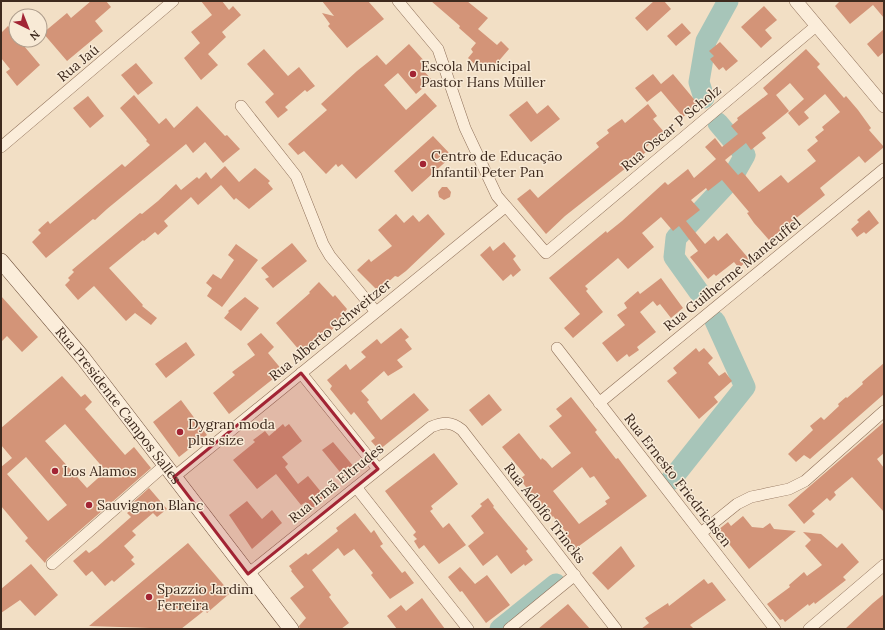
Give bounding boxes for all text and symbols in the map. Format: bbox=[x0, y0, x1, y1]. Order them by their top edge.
north arrow bbox=[8, 8, 48, 48]
text: N bbox=[27, 27, 43, 44]
street label: Rua Jaú bbox=[54, 40, 102, 86]
place label: Escola Municipal Pastor Hans Müller bbox=[421, 57, 546, 91]
marker: Escola Municipal Pastor Hans Müller bbox=[408, 69, 418, 79]
street label: Rua Oscar P Scholz bbox=[617, 81, 725, 175]
place label: Centro de Educação Infantil Peter Pan bbox=[431, 147, 563, 181]
marker: Centro de Educação Infantil Peter Pan bbox=[418, 159, 428, 169]
street label: Rua Guilherme Manteuffel bbox=[660, 213, 804, 335]
street label: Rua Alberto Schweitzer bbox=[265, 275, 395, 385]
street label: Rua Presidente Campos Salles bbox=[51, 323, 185, 488]
street label: Rua Ernesto Friedrichsen bbox=[620, 410, 736, 551]
place label: Dygran moda plus size bbox=[188, 415, 275, 449]
marker: Dygran moda plus size bbox=[175, 427, 185, 437]
street label: Rua Irmã Eltrudes bbox=[285, 439, 387, 527]
street label: Rua Adolfo Trincks bbox=[500, 459, 590, 567]
place label: Los Alamos bbox=[63, 462, 136, 480]
marker: Los Alamos bbox=[50, 466, 60, 476]
place label: Sauvignon Blanc bbox=[97, 496, 204, 514]
marker: Sauvignon Blanc bbox=[84, 500, 94, 510]
place label: Spazzio Jardim Ferreira bbox=[157, 580, 254, 614]
marker: Spazzio Jardim Ferreira bbox=[144, 592, 154, 602]

